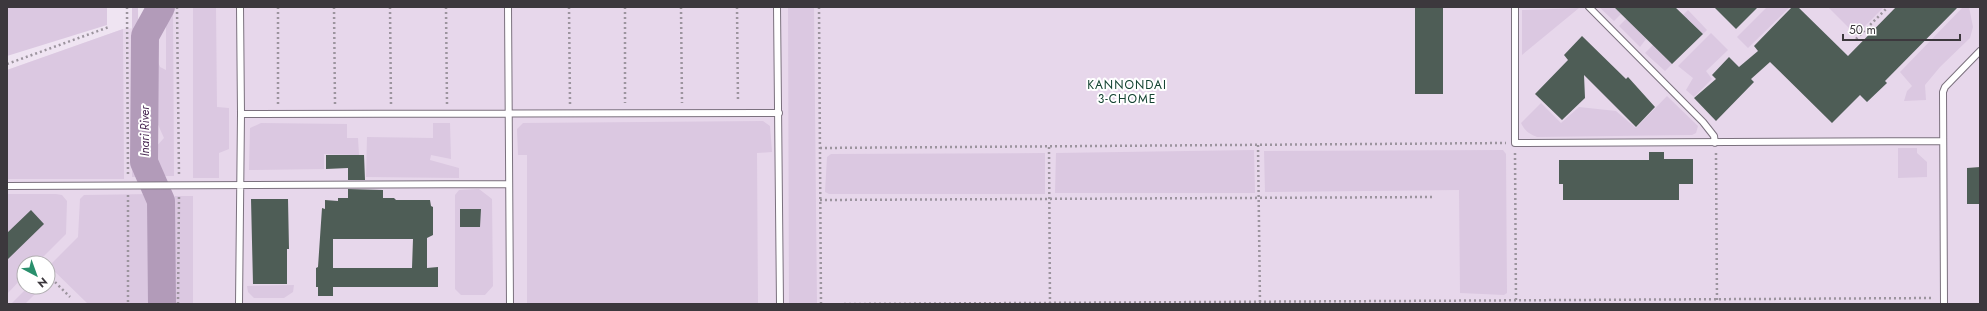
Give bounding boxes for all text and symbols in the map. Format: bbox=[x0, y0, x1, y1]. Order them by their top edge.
scale bar bbox=[1843, 16, 1960, 42]
text: 50 m bbox=[1849, 21, 1876, 39]
district label: KANNONDAI 3-CHOME bbox=[1087, 76, 1167, 108]
water label: Inari River bbox=[136, 105, 154, 156]
north arrow bbox=[16, 255, 56, 295]
text: N bbox=[34, 274, 51, 291]

